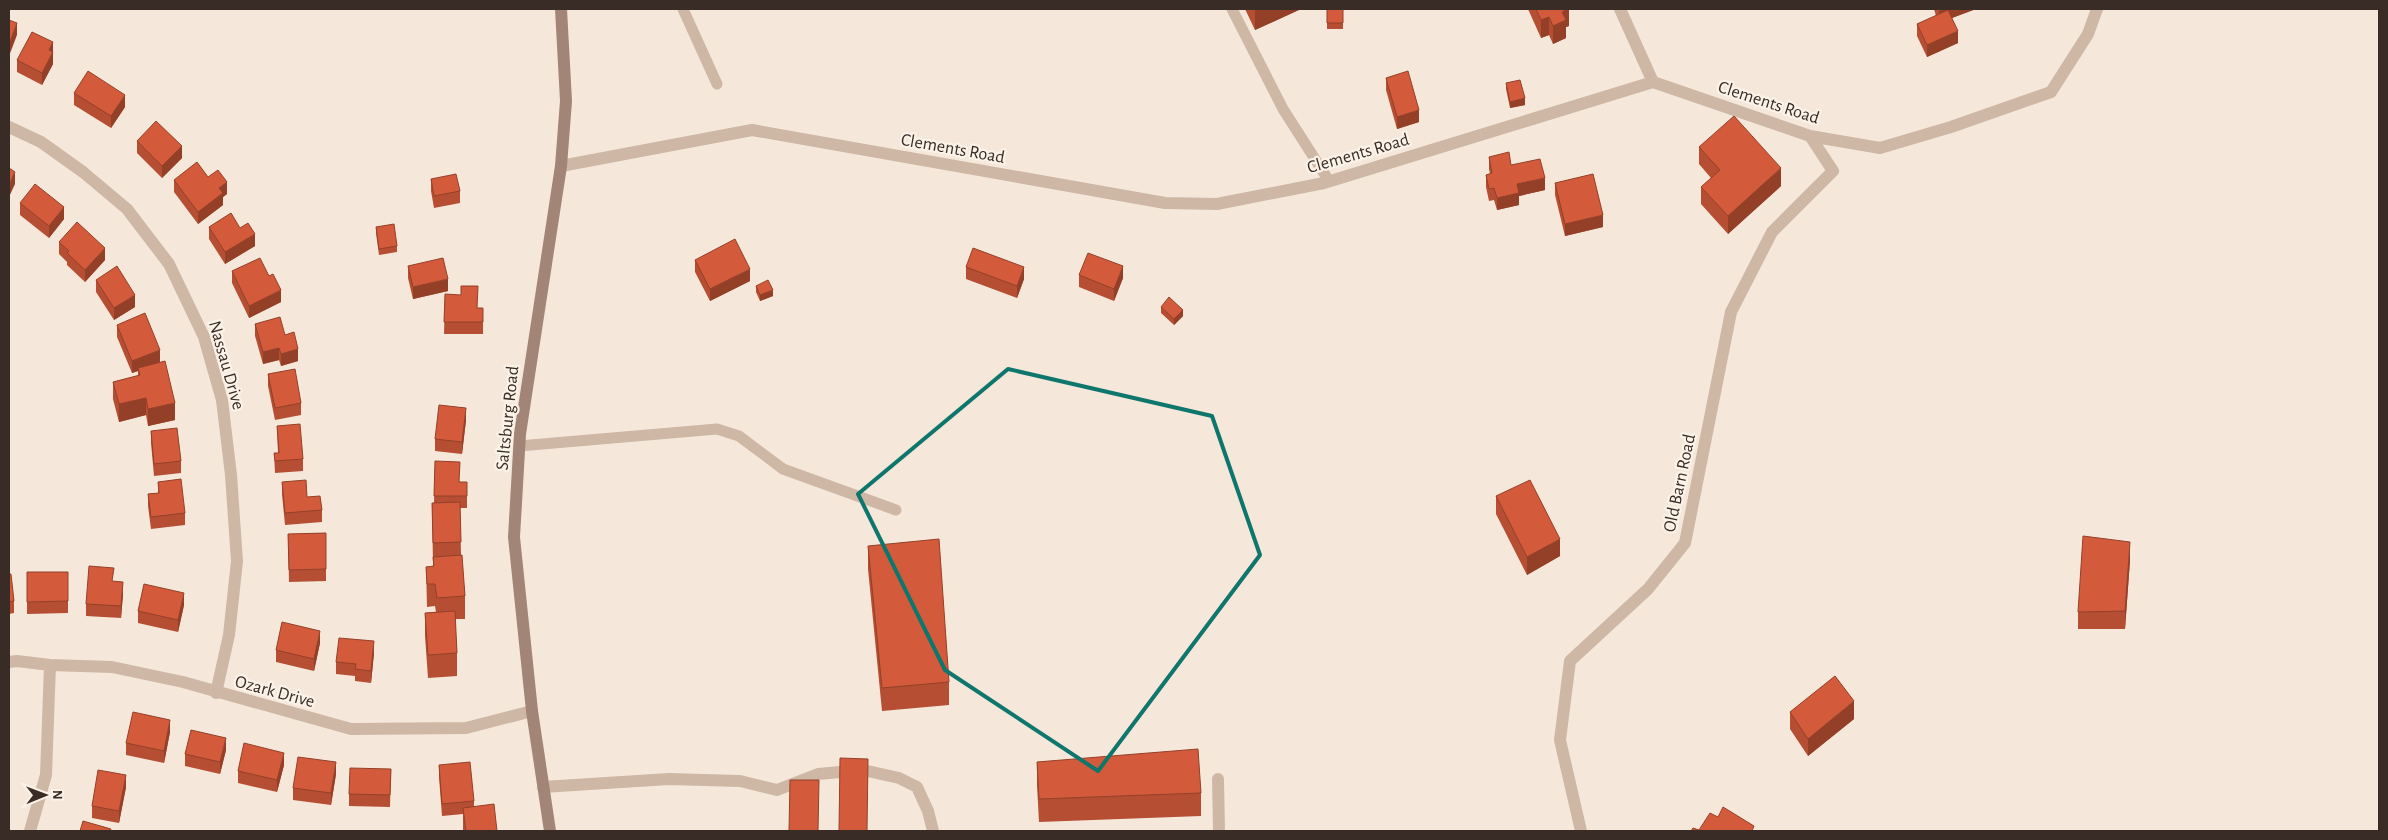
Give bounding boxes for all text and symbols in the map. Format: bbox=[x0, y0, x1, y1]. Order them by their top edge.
street label: Clements Road bbox=[1716, 78, 1822, 128]
street label: Clements Road bbox=[899, 131, 1006, 167]
street label: Clements Road bbox=[1305, 131, 1411, 177]
street label: Nassau Drive bbox=[205, 319, 247, 412]
street label: Saltsburg Road bbox=[494, 365, 522, 471]
street label: Old Barn Road bbox=[1661, 432, 1699, 534]
street label: Ozark Drive bbox=[233, 673, 316, 711]
north arrow bbox=[20, 770, 70, 820]
text: N bbox=[50, 790, 64, 800]

